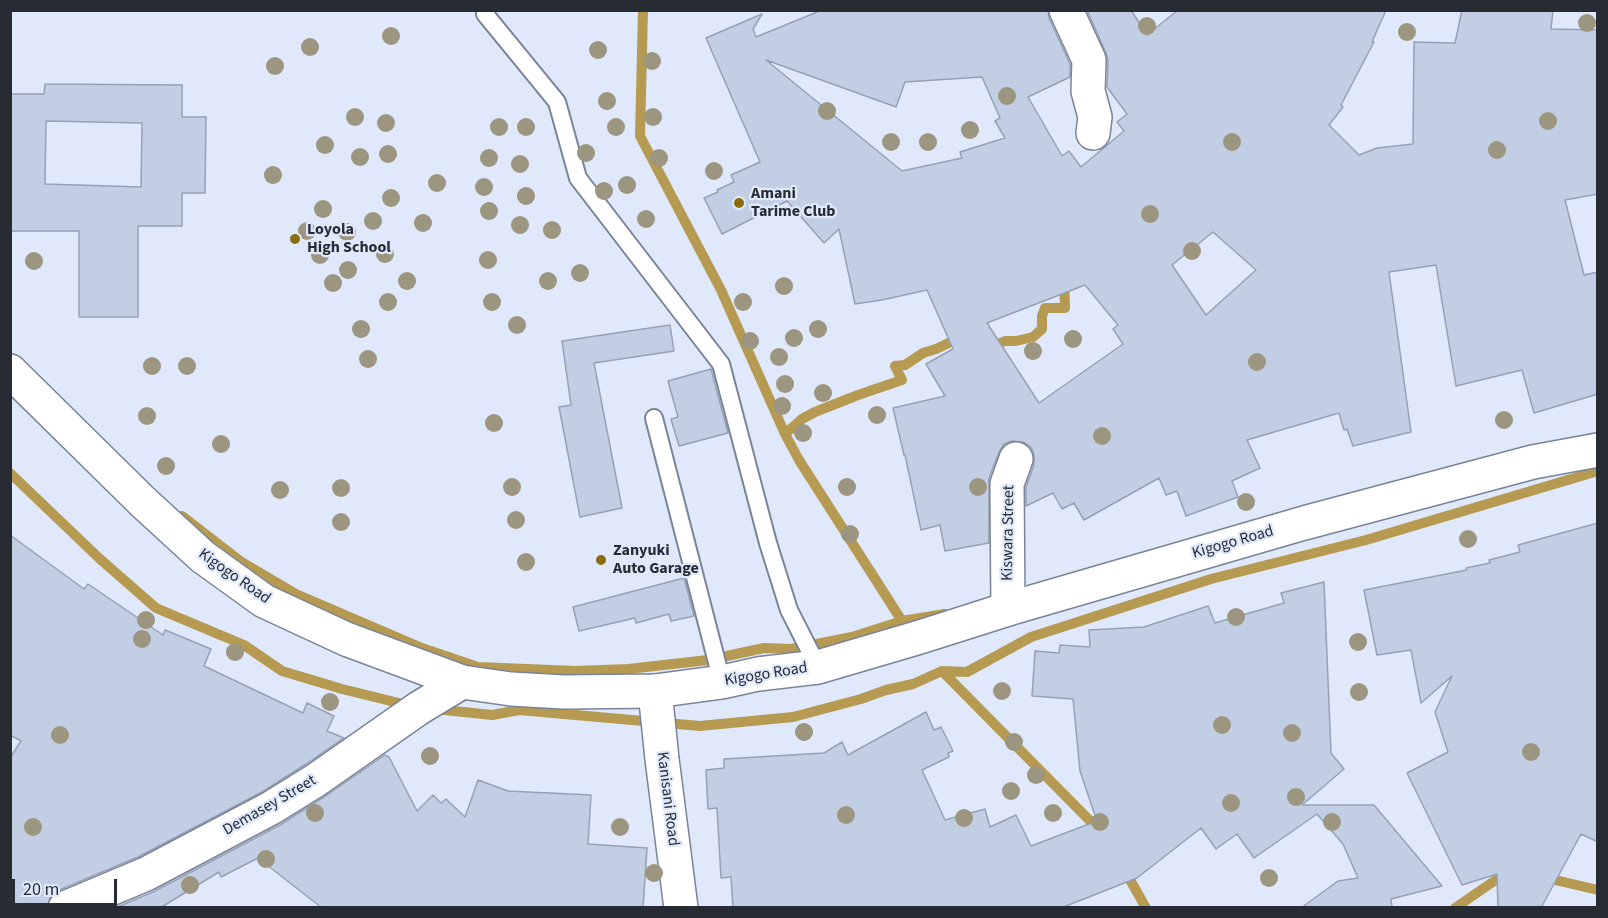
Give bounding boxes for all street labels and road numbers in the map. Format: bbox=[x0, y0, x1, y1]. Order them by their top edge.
street label: Kiswara Street bbox=[999, 485, 1019, 581]
street label: Kigogo Road bbox=[1190, 522, 1276, 564]
street label: Kigogo Road bbox=[194, 545, 274, 609]
street label: Kigogo Road bbox=[723, 659, 809, 691]
street label: Kanisani Road bbox=[652, 751, 682, 847]
street label: Demasey Street bbox=[220, 772, 320, 840]

